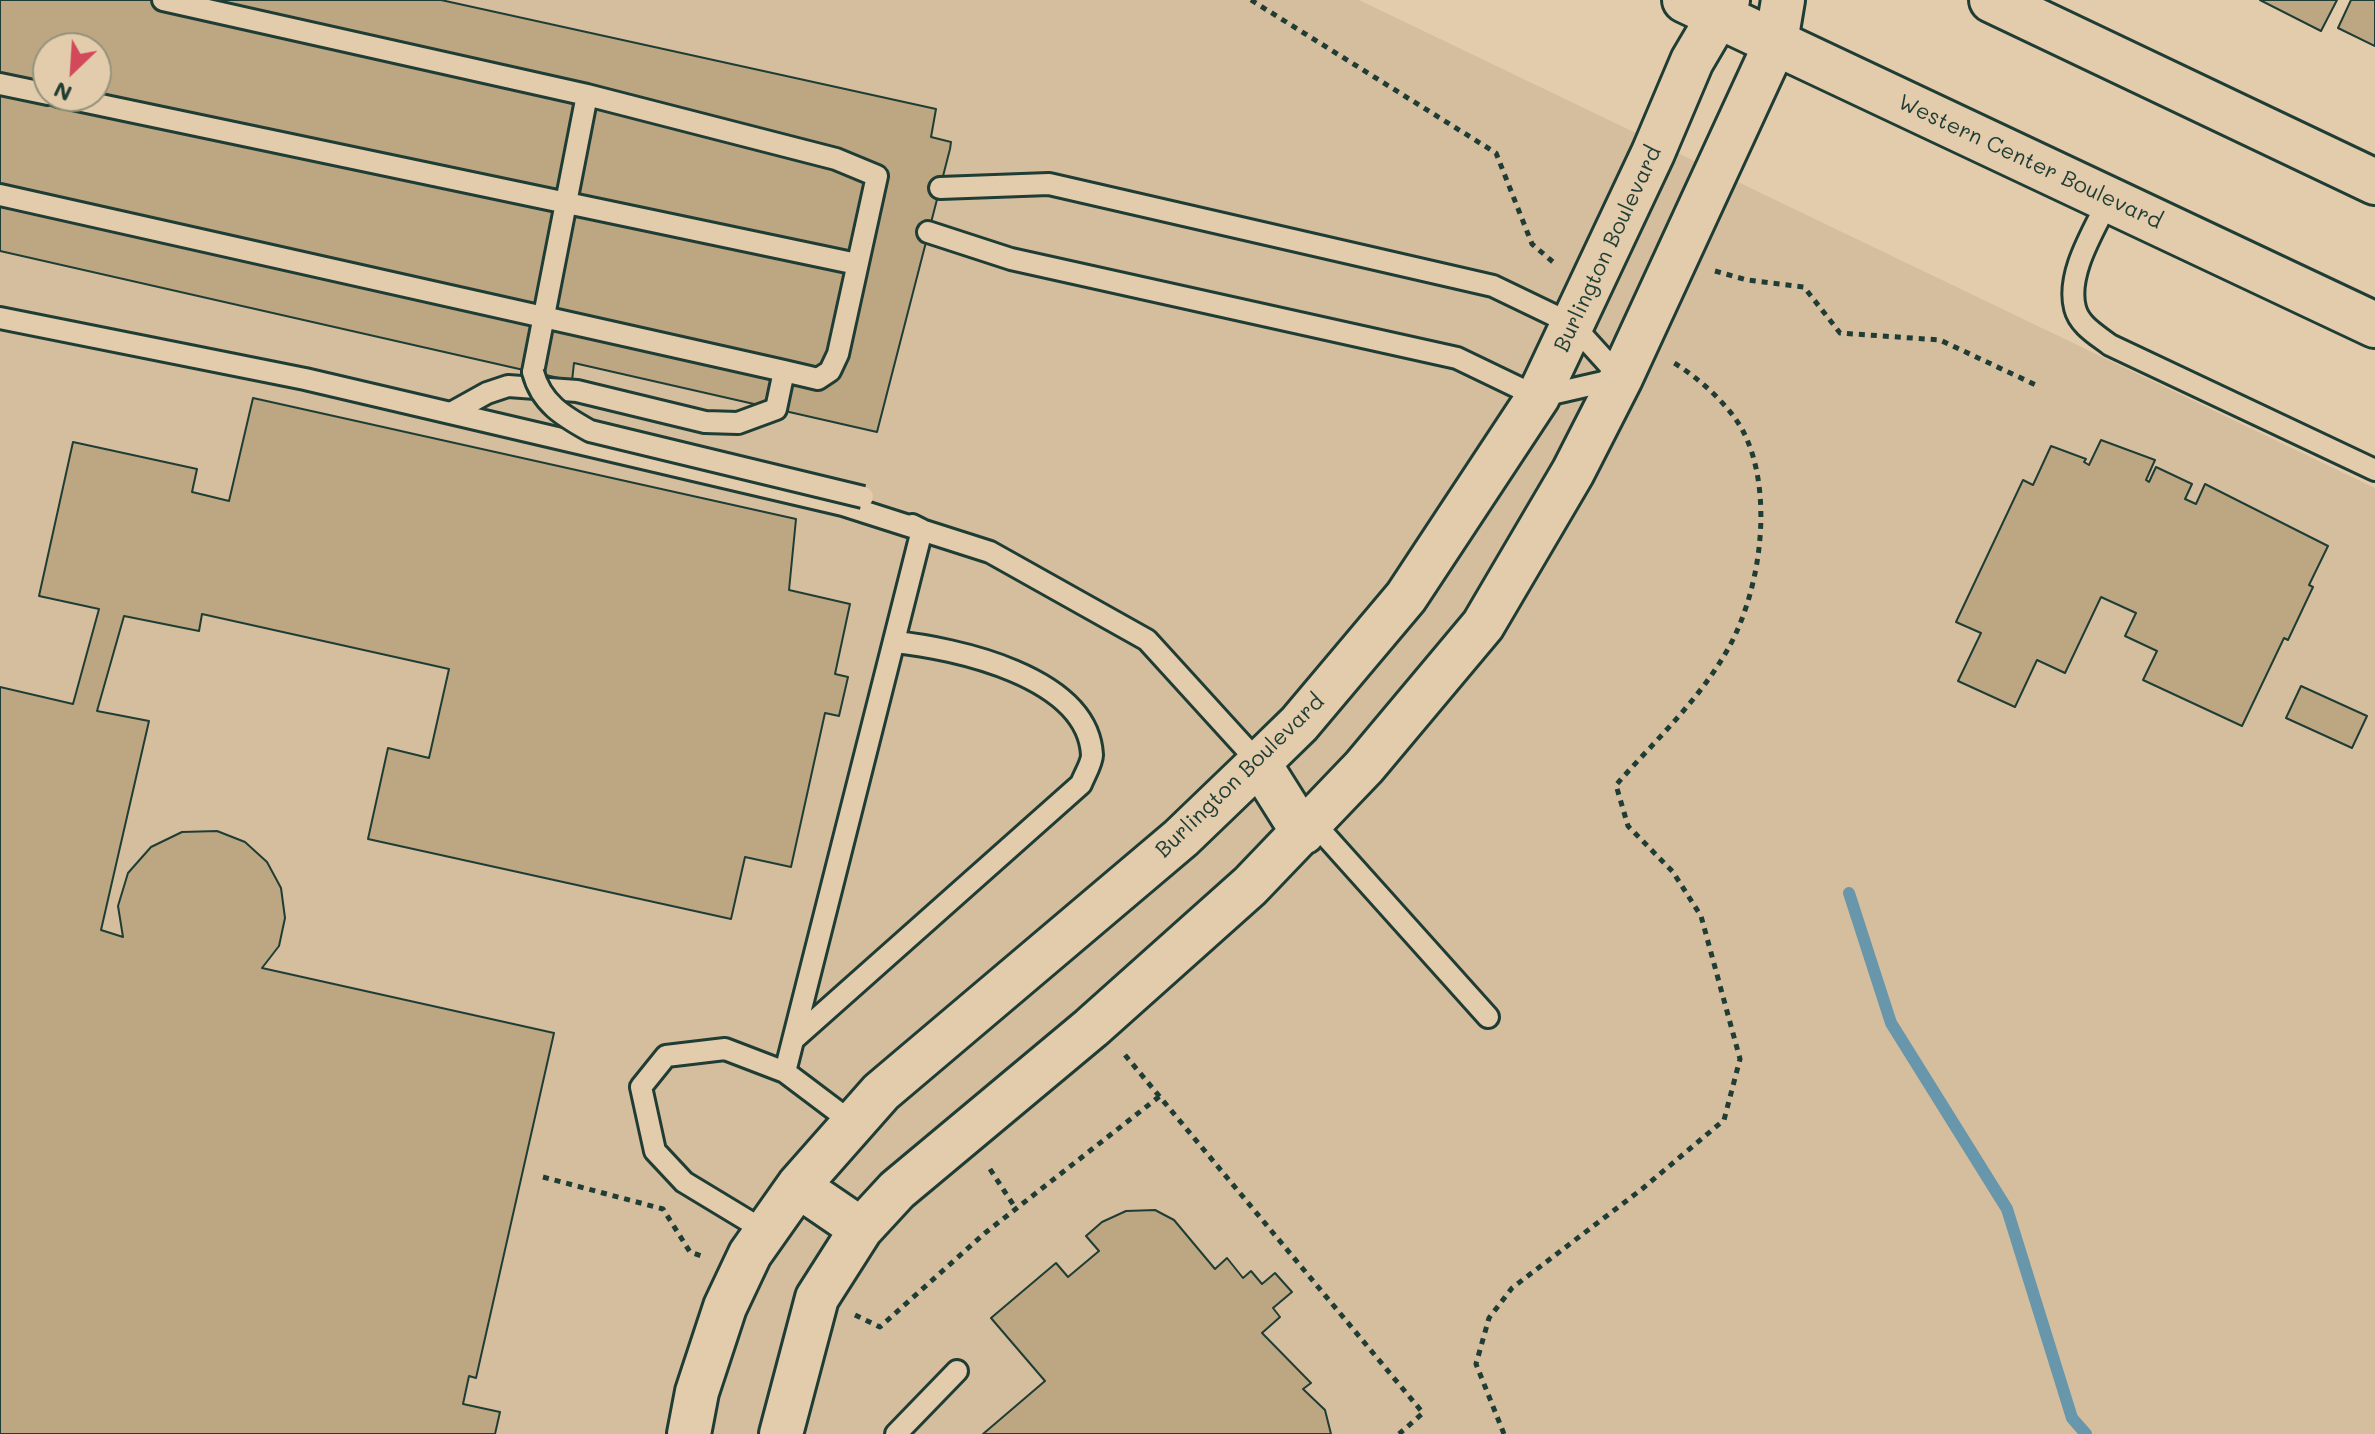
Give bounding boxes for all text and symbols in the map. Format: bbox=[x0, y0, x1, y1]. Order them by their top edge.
north arrow bbox=[32, 32, 112, 112]
text: N bbox=[49, 76, 76, 109]
street label: Western Center Boulevard bbox=[1894, 89, 2166, 235]
street label: Burlington Boulevard bbox=[1549, 142, 1667, 356]
street label: Burlington Boulevard bbox=[1150, 689, 1330, 863]

